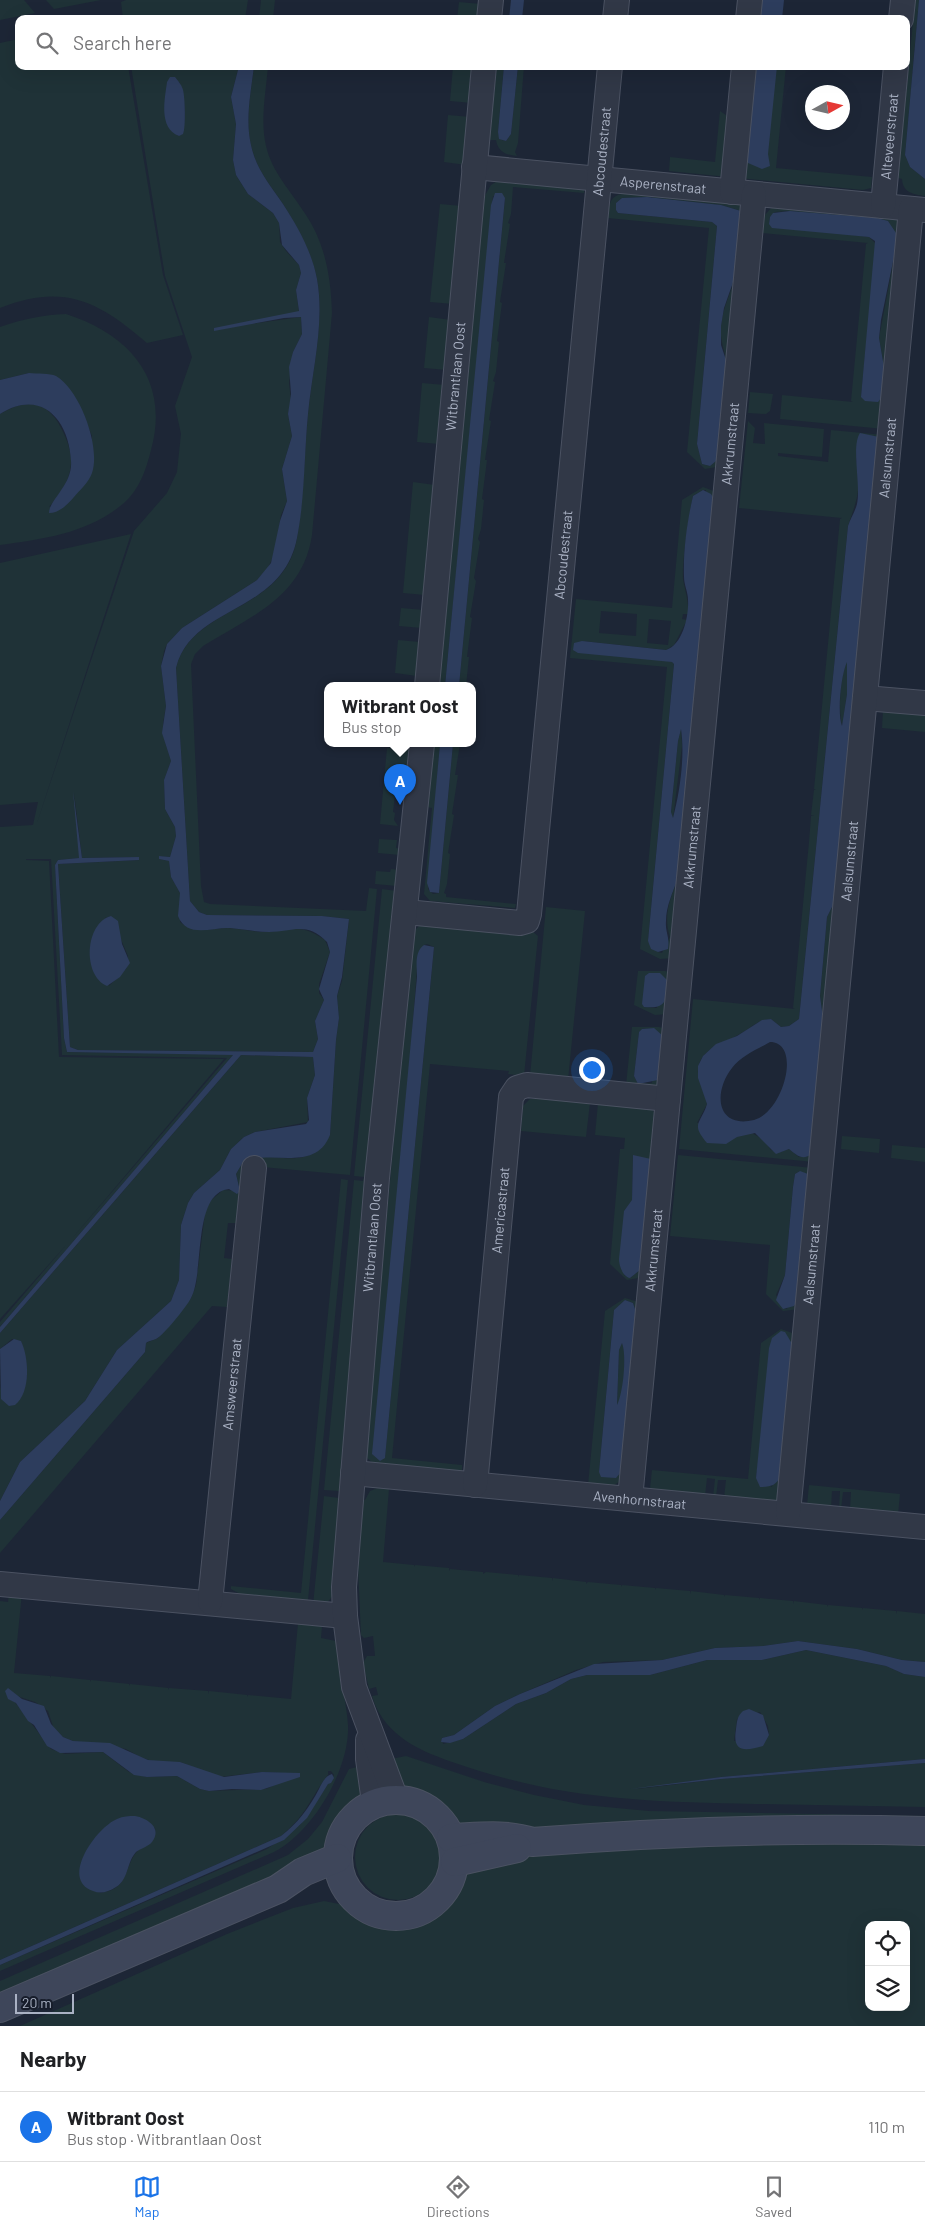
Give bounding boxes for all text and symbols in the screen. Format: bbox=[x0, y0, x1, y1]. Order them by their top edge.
search box bbox=[15, 15, 910, 70]
icon: search bbox=[33, 29, 61, 57]
text: Search here bbox=[73, 31, 172, 54]
north arrow bbox=[805, 85, 850, 130]
street label: Alteveerstraat bbox=[877, 92, 901, 180]
street label: Abcoudestraat bbox=[589, 106, 614, 197]
street label: Asperenstraat bbox=[619, 172, 707, 197]
street label: Witbrantlaan Oost bbox=[441, 321, 468, 432]
street label: Akkrumstraat bbox=[717, 402, 742, 486]
street label: Aalsumstraat bbox=[875, 417, 899, 499]
street label: Abcoudestraat bbox=[550, 509, 576, 600]
popup bbox=[324, 682, 476, 747]
text: Witbrant Oost bbox=[341, 694, 459, 717]
text: Bus stop bbox=[341, 717, 402, 736]
pin: A bbox=[384, 764, 416, 805]
street label: Akkrumstraat bbox=[679, 805, 704, 889]
street label: Aalsumstraat bbox=[837, 820, 861, 902]
your location bbox=[579, 1057, 605, 1083]
street label: Americastraat bbox=[488, 1166, 512, 1254]
street label: Witbrantlaan Oost bbox=[359, 1182, 385, 1293]
street label: Akkrumstraat bbox=[641, 1208, 666, 1292]
street label: Aalsumstraat bbox=[799, 1223, 823, 1305]
street label: Amsweerstraat bbox=[218, 1337, 245, 1431]
street label: Avenhornstraat bbox=[592, 1487, 687, 1512]
map controls bbox=[865, 1921, 910, 2011]
button: locate bbox=[865, 1921, 910, 1966]
button: layers bbox=[865, 1966, 910, 2011]
scale bar bbox=[15, 1991, 74, 2014]
text: 20 m bbox=[22, 1994, 52, 2011]
text: Nearby bbox=[20, 2046, 86, 2071]
text: Witbrant Oost bbox=[67, 2106, 184, 2129]
text: A bbox=[31, 2117, 41, 2136]
text: 110 m bbox=[868, 2117, 905, 2136]
text: Bus stop · Witbrantlaan Oost bbox=[67, 2129, 262, 2148]
tab: Map bbox=[133, 2173, 161, 2220]
tab: Directions bbox=[427, 2173, 489, 2220]
tab: Saved bbox=[755, 2173, 792, 2220]

